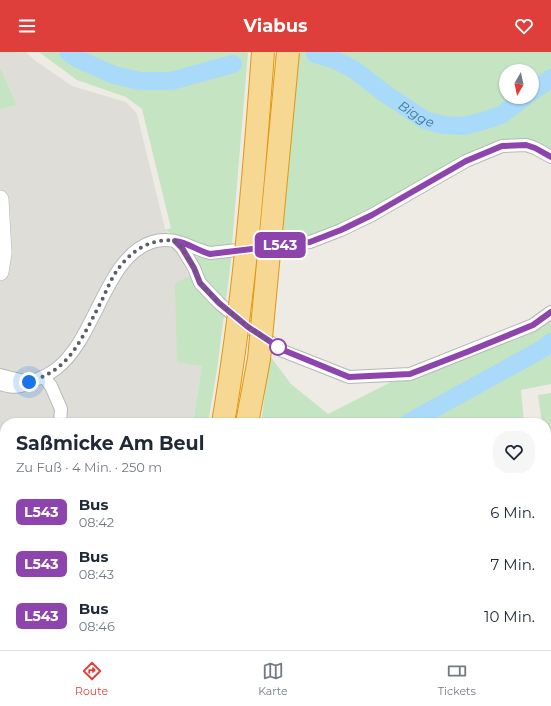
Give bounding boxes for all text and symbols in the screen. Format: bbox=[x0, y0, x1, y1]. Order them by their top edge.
icon: menu bbox=[16, 15, 38, 37]
text: Viabus bbox=[243, 15, 308, 37]
icon: heart bbox=[513, 15, 535, 37]
north arrow bbox=[499, 64, 539, 104]
map controls bbox=[499, 64, 539, 104]
water label: Bigge bbox=[396, 97, 436, 130]
line badge: L543 bbox=[252, 232, 308, 258]
text: L543 bbox=[263, 236, 297, 254]
unlabelled marker bbox=[269, 338, 287, 356]
your location bbox=[19, 372, 39, 392]
button: heart bbox=[493, 431, 535, 473]
text: Saßmicke Am Beul bbox=[16, 432, 204, 455]
text: Zu Fuß · 4 Min. · 250 m bbox=[16, 459, 162, 475]
text: Bus bbox=[79, 495, 108, 514]
text: L543 bbox=[24, 503, 59, 521]
text: 6 Min. bbox=[490, 503, 535, 522]
text: 08:42 bbox=[79, 514, 114, 530]
text: Bus bbox=[79, 547, 108, 566]
text: L543 bbox=[24, 555, 59, 573]
text: 7 Min. bbox=[491, 555, 535, 574]
text: 08:43 bbox=[79, 566, 114, 582]
text: Bus bbox=[79, 599, 108, 618]
text: L543 bbox=[24, 607, 59, 625]
text: 10 Min. bbox=[484, 607, 535, 626]
text: 08:46 bbox=[79, 618, 115, 634]
tab: Route bbox=[75, 660, 108, 698]
tab: Karte bbox=[258, 660, 288, 698]
tab: Tickets bbox=[438, 660, 476, 698]

